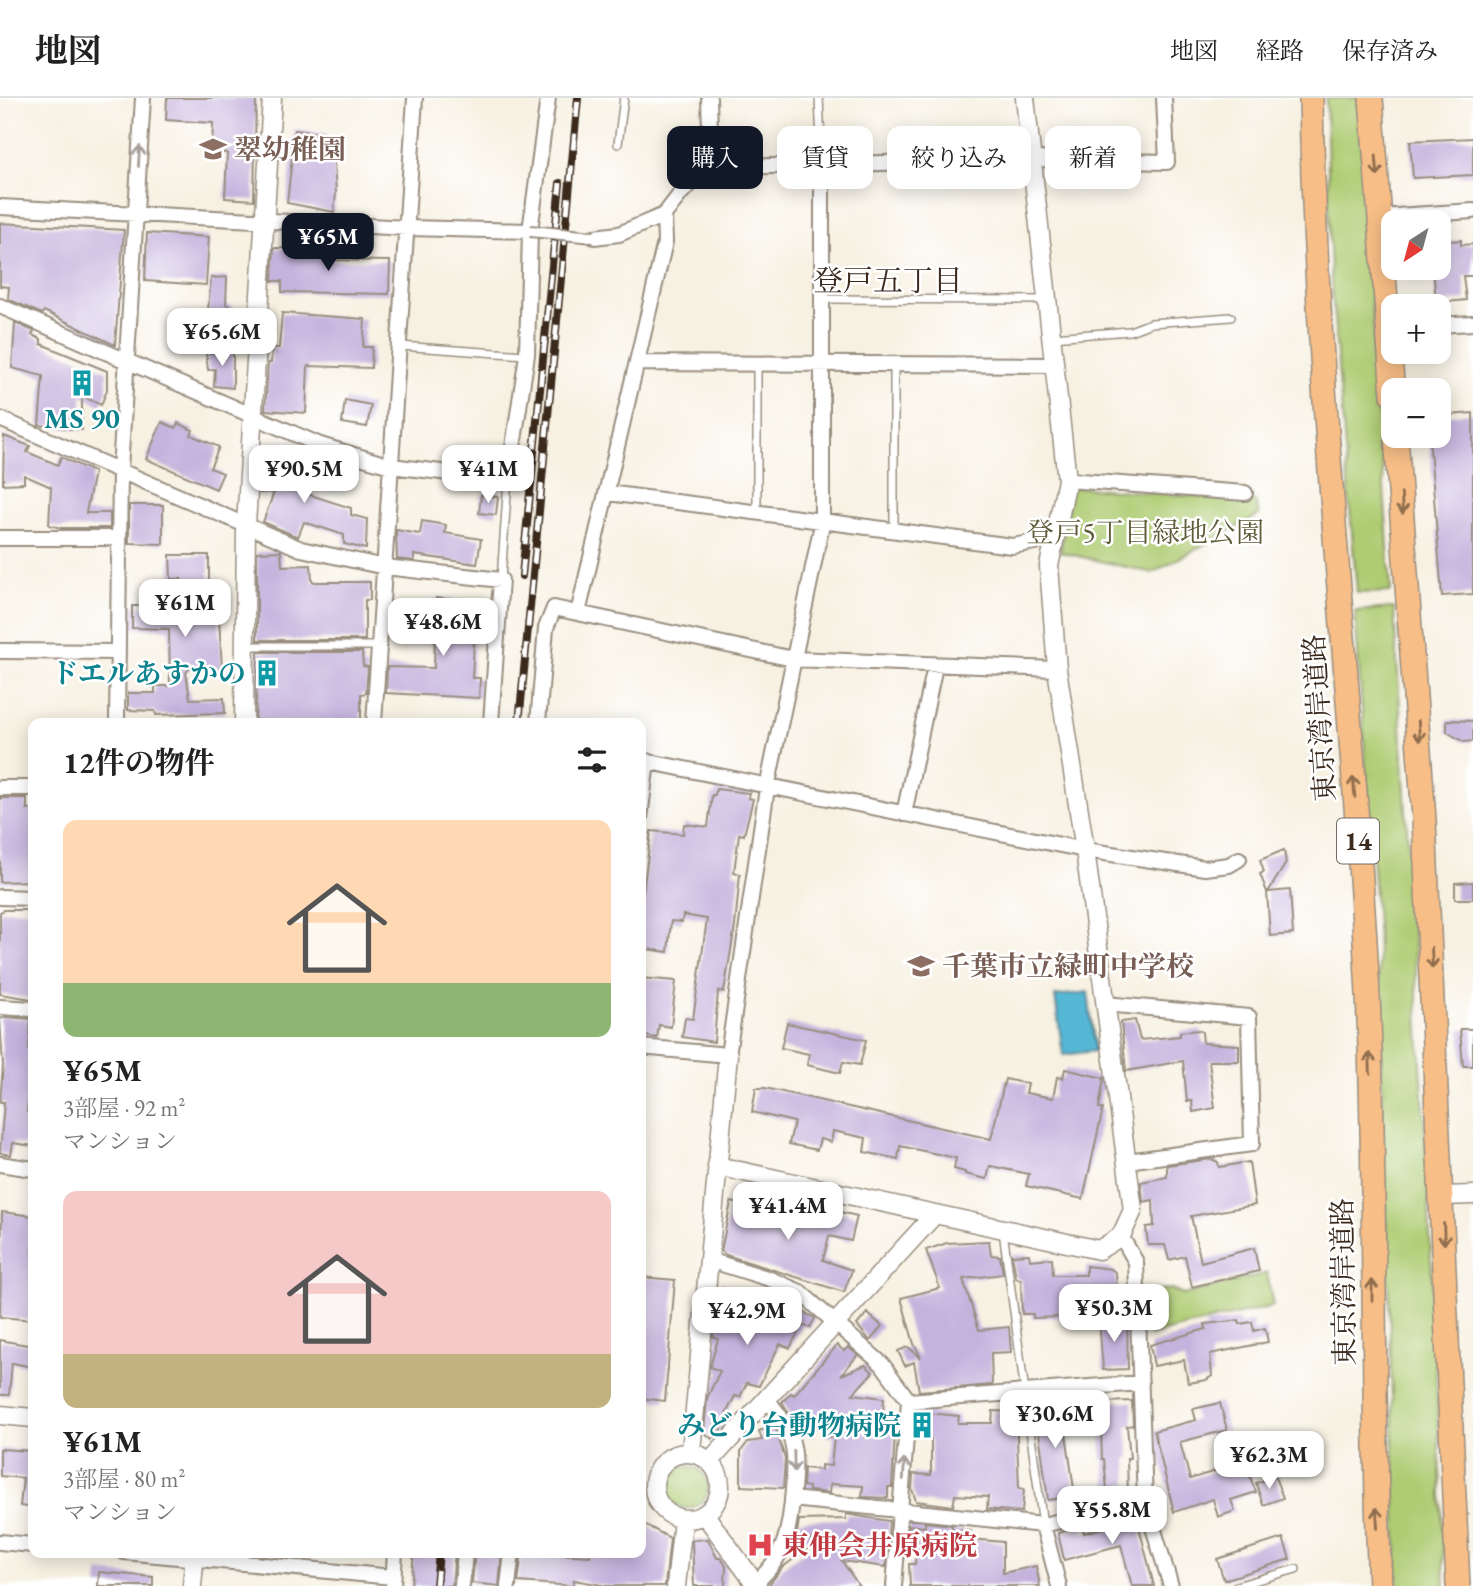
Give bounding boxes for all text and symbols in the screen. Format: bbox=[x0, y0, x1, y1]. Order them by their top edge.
text: 地図 bbox=[35, 29, 101, 72]
text: 地図 bbox=[1170, 35, 1218, 66]
text: 経路 bbox=[1256, 35, 1304, 66]
text: 保存済み bbox=[1342, 35, 1438, 66]
chip: 購入 bbox=[667, 126, 763, 189]
chip: 賃貸 bbox=[777, 126, 873, 189]
chip: 絞り込み bbox=[887, 126, 1031, 189]
chip: 新着 bbox=[1045, 126, 1141, 189]
place label: 翠幼稚園 bbox=[234, 131, 346, 167]
school or university icon: 翠幼稚園 bbox=[198, 134, 228, 164]
one-way arrow bbox=[133, 146, 146, 168]
one-way arrow bbox=[1371, 154, 1384, 177]
north arrow bbox=[1381, 210, 1451, 280]
map controls bbox=[1381, 210, 1451, 448]
pin: ¥65M bbox=[287, 214, 369, 273]
text: ¥65M bbox=[298, 221, 358, 251]
district label: 登戸五丁目 bbox=[813, 261, 963, 300]
button: + bbox=[1381, 294, 1451, 364]
pin: ¥65.6M bbox=[165, 308, 279, 368]
text: ¥65.6M bbox=[183, 316, 261, 346]
building icon: MS 90 bbox=[67, 368, 97, 398]
button: − bbox=[1381, 378, 1451, 448]
place label: MS 90 bbox=[44, 400, 120, 436]
pin: ¥90.5M bbox=[247, 446, 361, 505]
pin: ¥41M bbox=[447, 446, 529, 505]
text: ¥90.5M bbox=[265, 453, 343, 483]
text: ¥41M bbox=[458, 453, 518, 483]
one-way arrow bbox=[1396, 492, 1409, 515]
park label: 登戸5丁目緑地公園 bbox=[1026, 514, 1264, 550]
pin: ¥61M bbox=[144, 580, 226, 639]
text: ¥61M bbox=[155, 587, 215, 617]
pin: ¥48.6M bbox=[386, 598, 500, 658]
text: ¥48.6M bbox=[404, 606, 482, 636]
street label: 東京湾岸道路 bbox=[1295, 633, 1343, 803]
place label: ドエルあすかの bbox=[51, 655, 246, 691]
building icon: ドエルあすかの bbox=[252, 658, 282, 688]
one-way arrow bbox=[1413, 719, 1426, 741]
icon: filters bbox=[573, 741, 611, 779]
text: 12件の物件 bbox=[63, 743, 215, 782]
one-way arrow bbox=[1347, 776, 1360, 799]
road number: 14 bbox=[1337, 818, 1379, 863]
icon: home bbox=[274, 865, 400, 991]
one-way arrow bbox=[1425, 946, 1438, 969]
place label: 千葉市立緑町中学校 bbox=[942, 948, 1194, 984]
school or university icon: 千葉市立緑町中学校 bbox=[906, 951, 936, 981]
text: ¥65M bbox=[63, 1051, 142, 1090]
one-way arrow bbox=[1363, 1052, 1376, 1075]
text: 3部屋 · 92 m² bbox=[63, 1093, 185, 1123]
text: マンション bbox=[63, 1126, 177, 1156]
pin: ¥41.4M bbox=[731, 1182, 845, 1242]
text: ¥41.4M bbox=[749, 1190, 827, 1220]
street label: 東京湾岸道路 bbox=[1324, 1198, 1362, 1366]
one-way arrow bbox=[1438, 1222, 1451, 1245]
icon: home bbox=[274, 1236, 400, 1362]
one-way arrow bbox=[1365, 1279, 1379, 1302]
pin: ¥50.3M bbox=[1057, 1284, 1171, 1344]
pin: ¥42.9M bbox=[690, 1288, 804, 1347]
text: ¥50.3M bbox=[1075, 1292, 1153, 1322]
text: ¥42.9M bbox=[708, 1295, 786, 1325]
pin: ¥30.6M bbox=[998, 1390, 1112, 1450]
text: ¥30.6M bbox=[1016, 1398, 1094, 1428]
place label: みどり台動物病院 bbox=[677, 1407, 901, 1443]
building icon: みどり台動物病院 bbox=[907, 1410, 937, 1440]
text: ¥61M bbox=[63, 1422, 142, 1461]
pin: ¥62.3M bbox=[1212, 1432, 1326, 1491]
text: ¥62.3M bbox=[1230, 1439, 1308, 1469]
one-way arrow bbox=[787, 1449, 801, 1472]
one-way arrow bbox=[898, 1458, 911, 1481]
text: 3部屋 · 80 m² bbox=[63, 1464, 185, 1494]
pin: ¥55.8M bbox=[1055, 1486, 1169, 1546]
text: ¥55.8M bbox=[1073, 1494, 1151, 1524]
text: マンション bbox=[63, 1497, 177, 1527]
one-way arrow bbox=[1370, 1507, 1383, 1530]
place label: 東伸会井原病院 bbox=[781, 1527, 977, 1563]
hospital icon: 東伸会井原病院 bbox=[745, 1530, 775, 1560]

